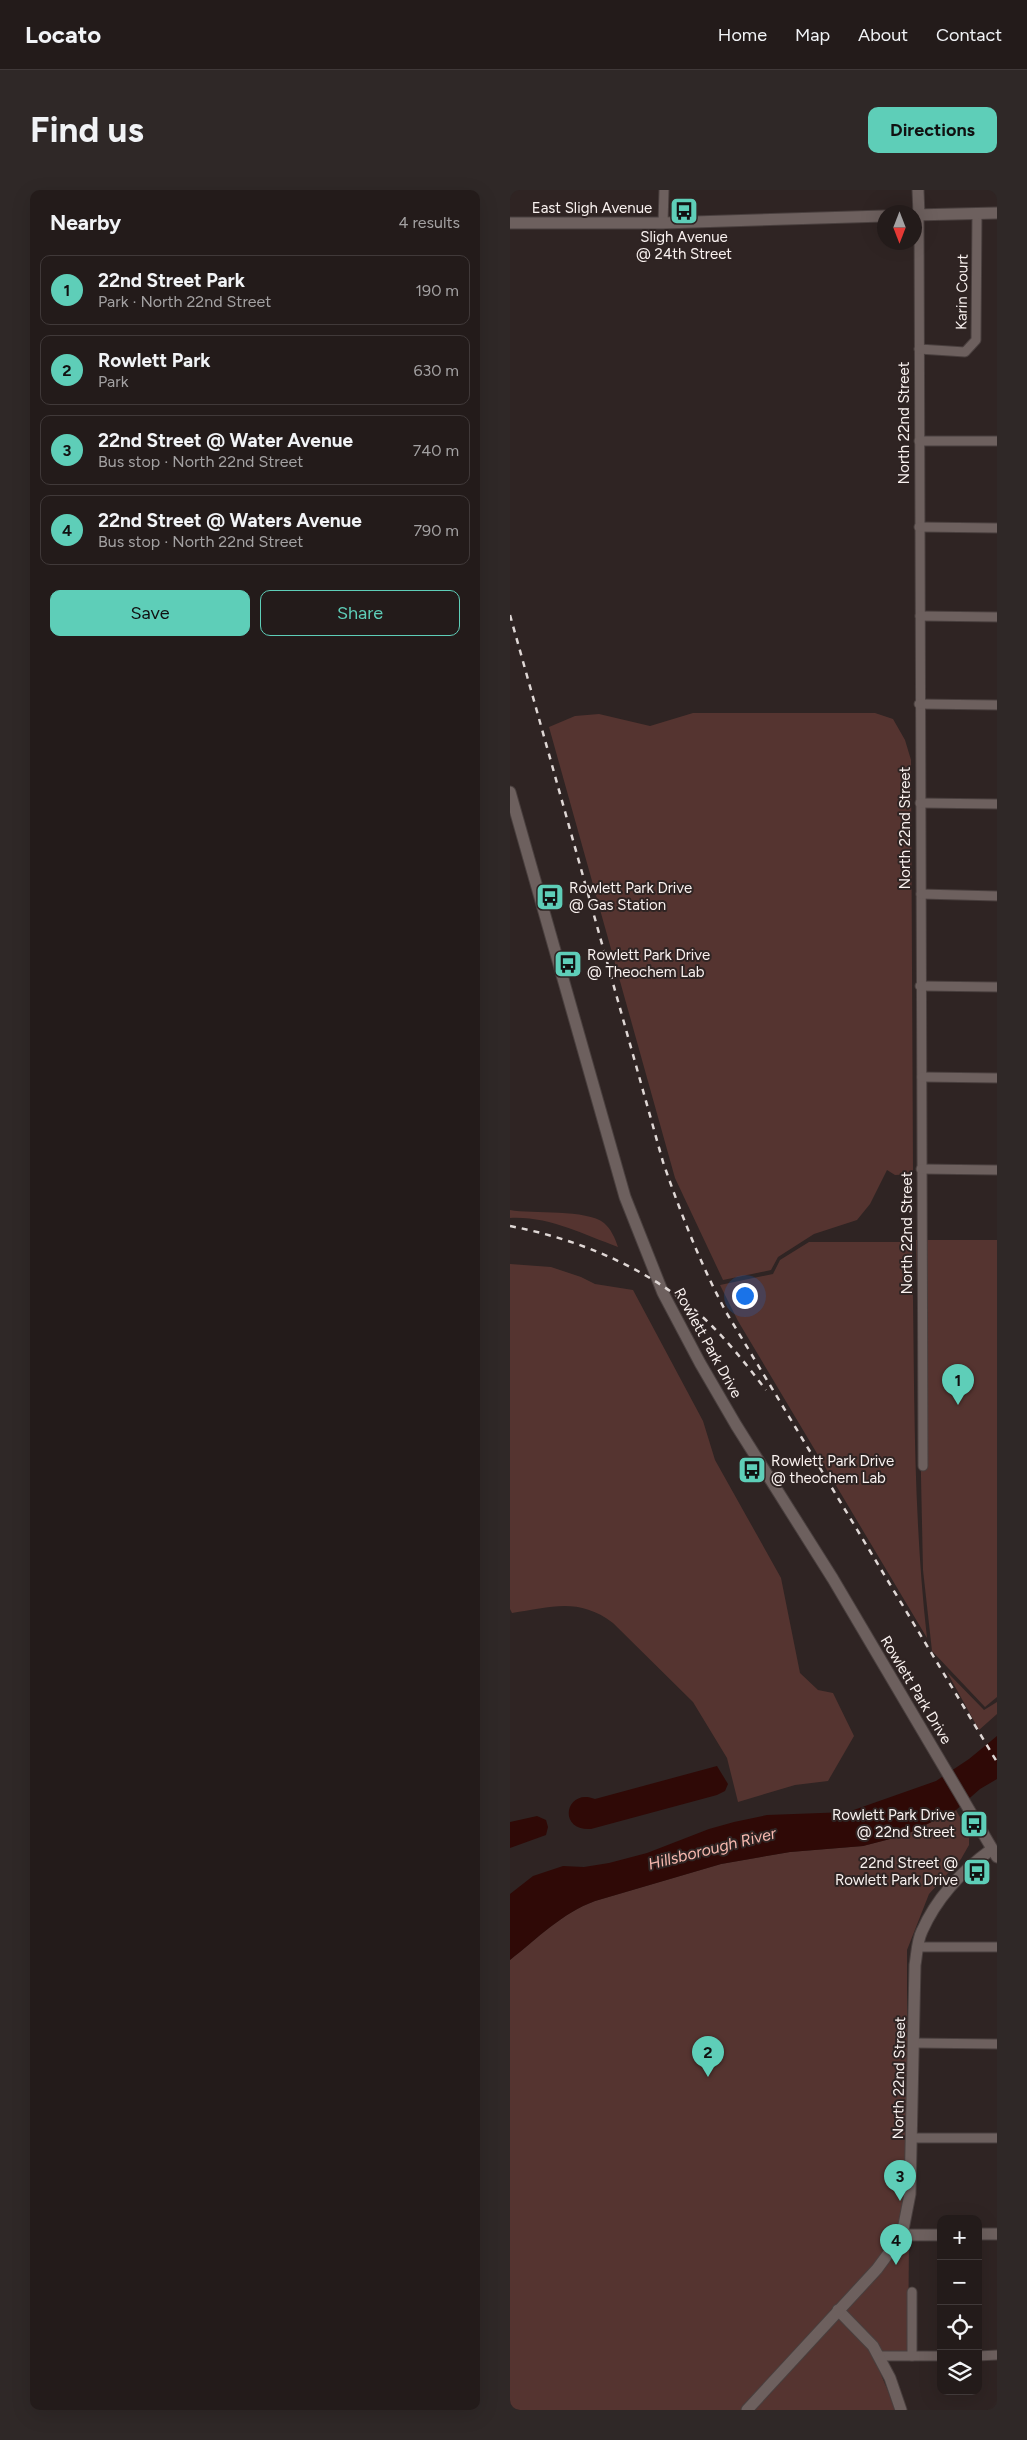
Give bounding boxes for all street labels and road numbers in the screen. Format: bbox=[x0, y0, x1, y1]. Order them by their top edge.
street label: East Sligh Avenue bbox=[532, 199, 652, 217]
street label: Karin Court bbox=[952, 254, 972, 330]
street label: North 22nd Street bbox=[895, 361, 913, 484]
street label: North 22nd Street bbox=[896, 766, 914, 889]
street label: North 22nd Street bbox=[898, 1171, 916, 1294]
street label: Rowlett Park Drive bbox=[670, 1285, 746, 1401]
street label: Rowlett Park Drive bbox=[877, 1633, 955, 1747]
street label: North 22nd Street bbox=[889, 2016, 909, 2140]

